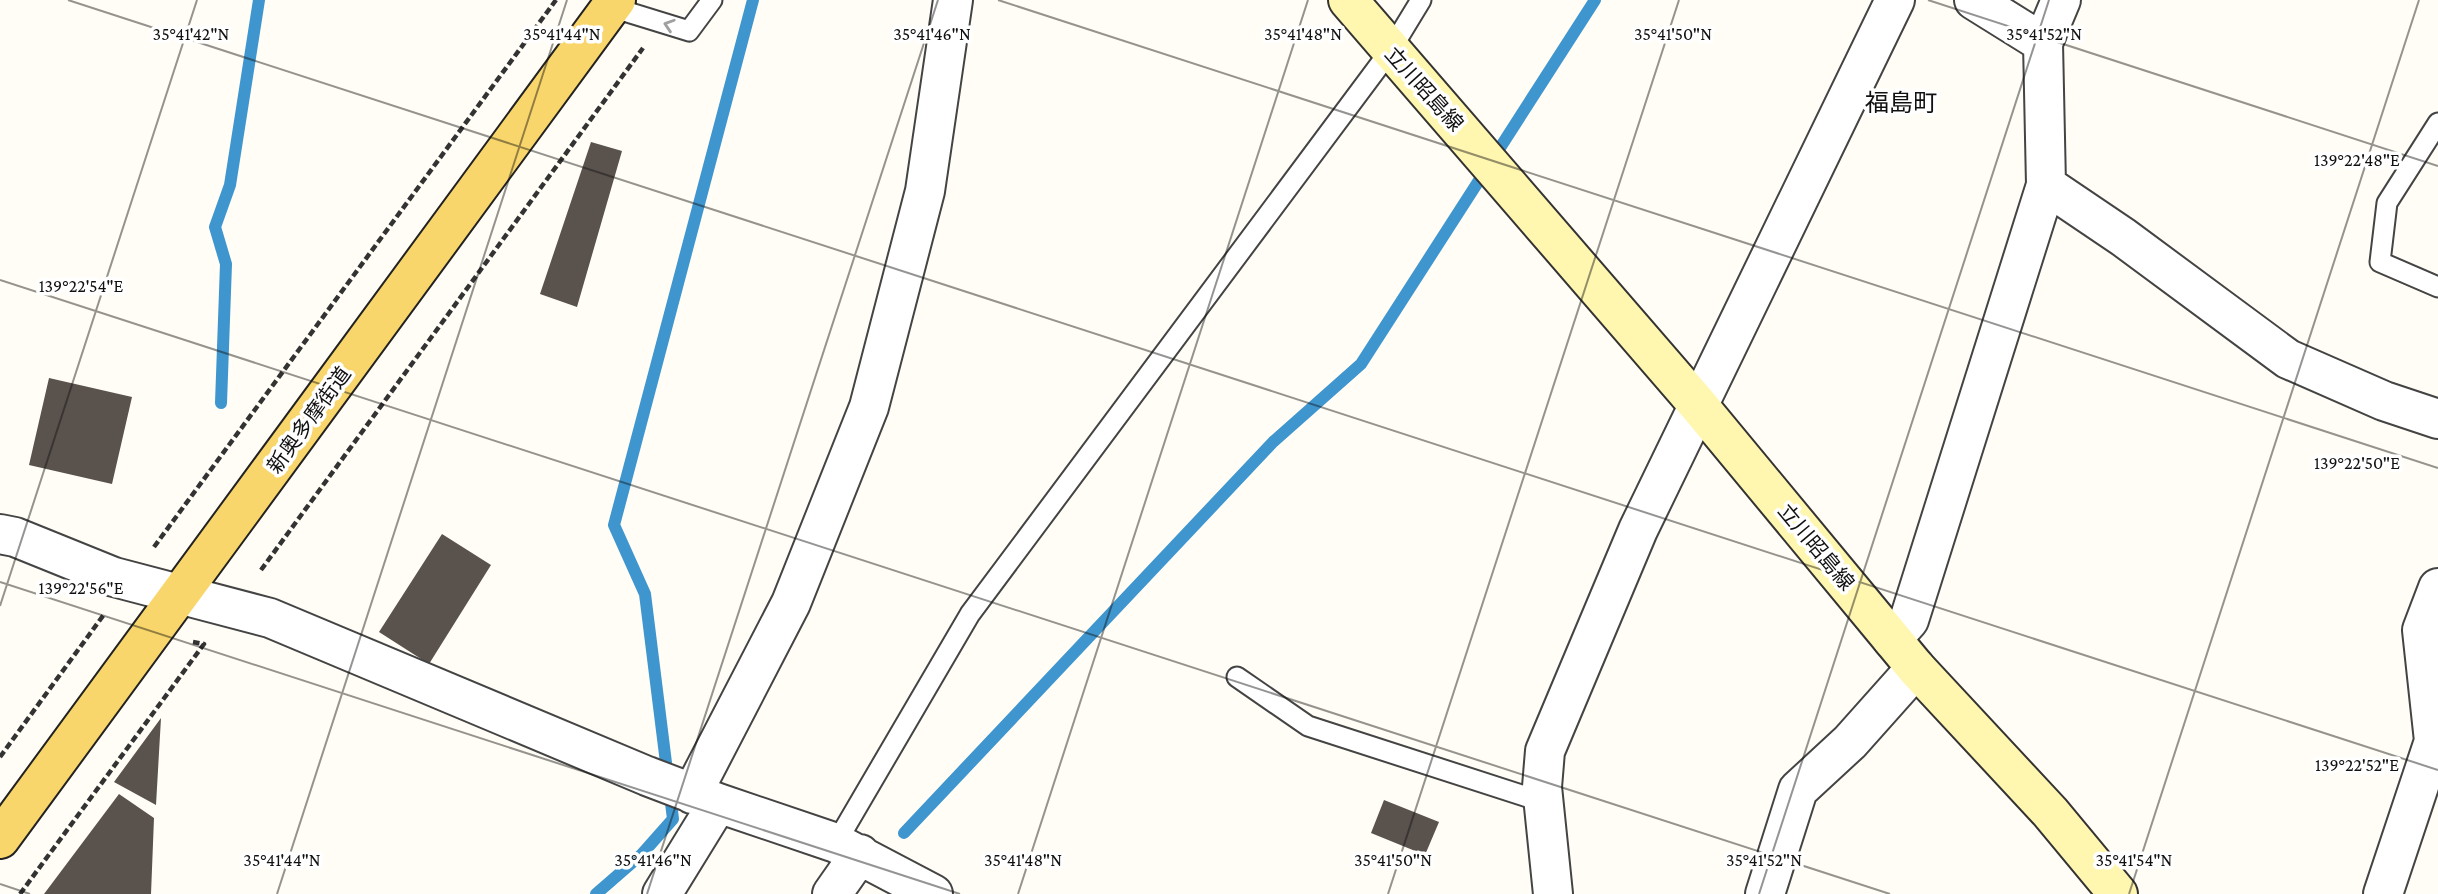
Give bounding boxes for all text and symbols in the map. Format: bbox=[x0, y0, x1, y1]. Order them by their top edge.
one-way arrow bbox=[663, 19, 675, 33]
text: 35°41'42"N bbox=[153, 24, 230, 44]
text: 35°41'44"N bbox=[523, 24, 601, 44]
text: 35°41'46"N bbox=[893, 24, 971, 44]
text: 35°41'48"N bbox=[1264, 24, 1342, 44]
text: 35°41'50"N bbox=[1634, 24, 1712, 44]
text: 35°41'52"N bbox=[2006, 24, 2082, 44]
street label: 立川昭島線 bbox=[1380, 42, 1468, 136]
district label: 福島町 bbox=[1865, 89, 1937, 116]
text: 139°22'48"E bbox=[2314, 150, 2400, 170]
text: 139°22'54"E bbox=[39, 276, 124, 296]
street label: 新奥多摩街道 bbox=[262, 362, 356, 478]
text: 139°22'50"E bbox=[2314, 453, 2400, 473]
street label: 立川昭島線 bbox=[1773, 499, 1859, 595]
text: 139°22'56"E bbox=[38, 578, 124, 598]
text: 139°22'52"E bbox=[2315, 755, 2399, 775]
text: 35°41'44"N bbox=[243, 850, 321, 870]
text: 35°41'46"N bbox=[614, 850, 692, 870]
text: 35°41'48"N bbox=[984, 850, 1062, 870]
text: 35°41'50"N bbox=[1354, 850, 1432, 870]
text: 35°41'52"N bbox=[1726, 850, 1802, 870]
text: 35°41'54"N bbox=[2096, 850, 2173, 870]

